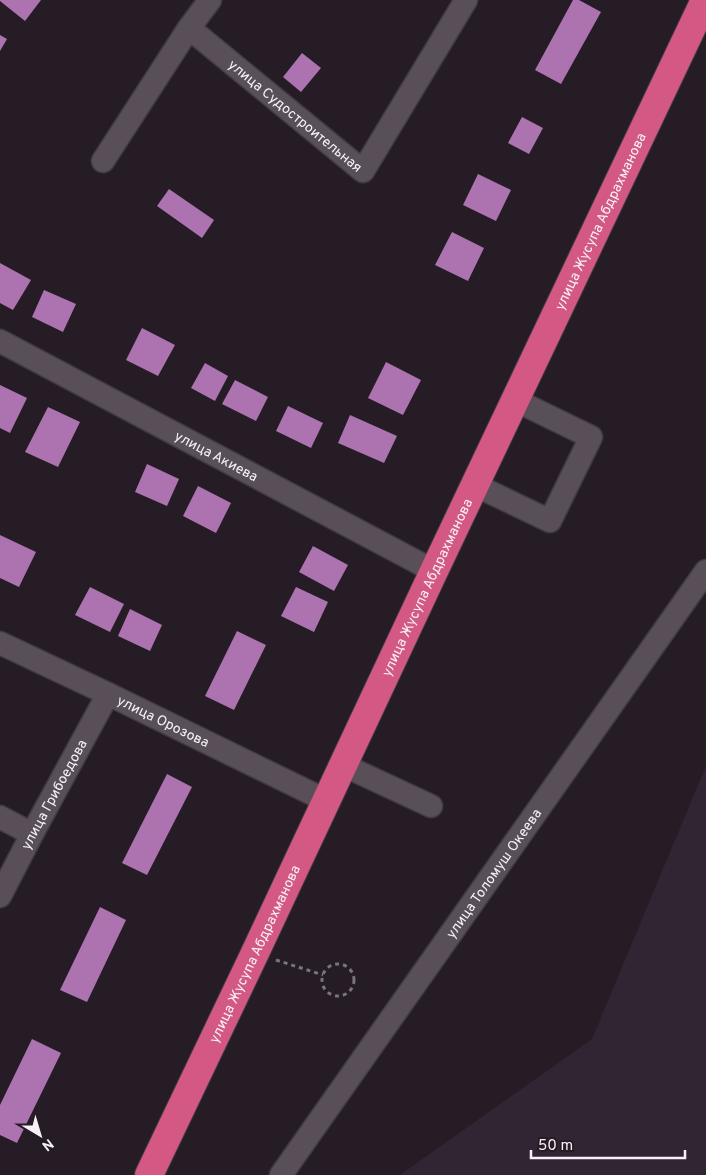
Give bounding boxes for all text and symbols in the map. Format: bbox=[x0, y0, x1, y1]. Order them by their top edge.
street label: улица Судостроительная bbox=[224, 57, 365, 177]
street label: улица Жусупа Абдрахманова bbox=[552, 130, 651, 313]
street label: улица Акиева bbox=[171, 428, 260, 486]
street label: улица Жусупа Абдрахманова bbox=[379, 496, 477, 680]
street label: улица Орозова bbox=[114, 693, 212, 752]
street label: улица Грибоедова bbox=[18, 737, 92, 853]
street label: улица Толомуш Океева bbox=[443, 806, 546, 942]
street label: улица Жусупа Абдрахманова bbox=[206, 863, 305, 1046]
north arrow bbox=[15, 1110, 65, 1160]
scale bar bbox=[531, 1128, 685, 1160]
text: N bbox=[38, 1134, 56, 1154]
text: 50 m bbox=[538, 1137, 573, 1156]

